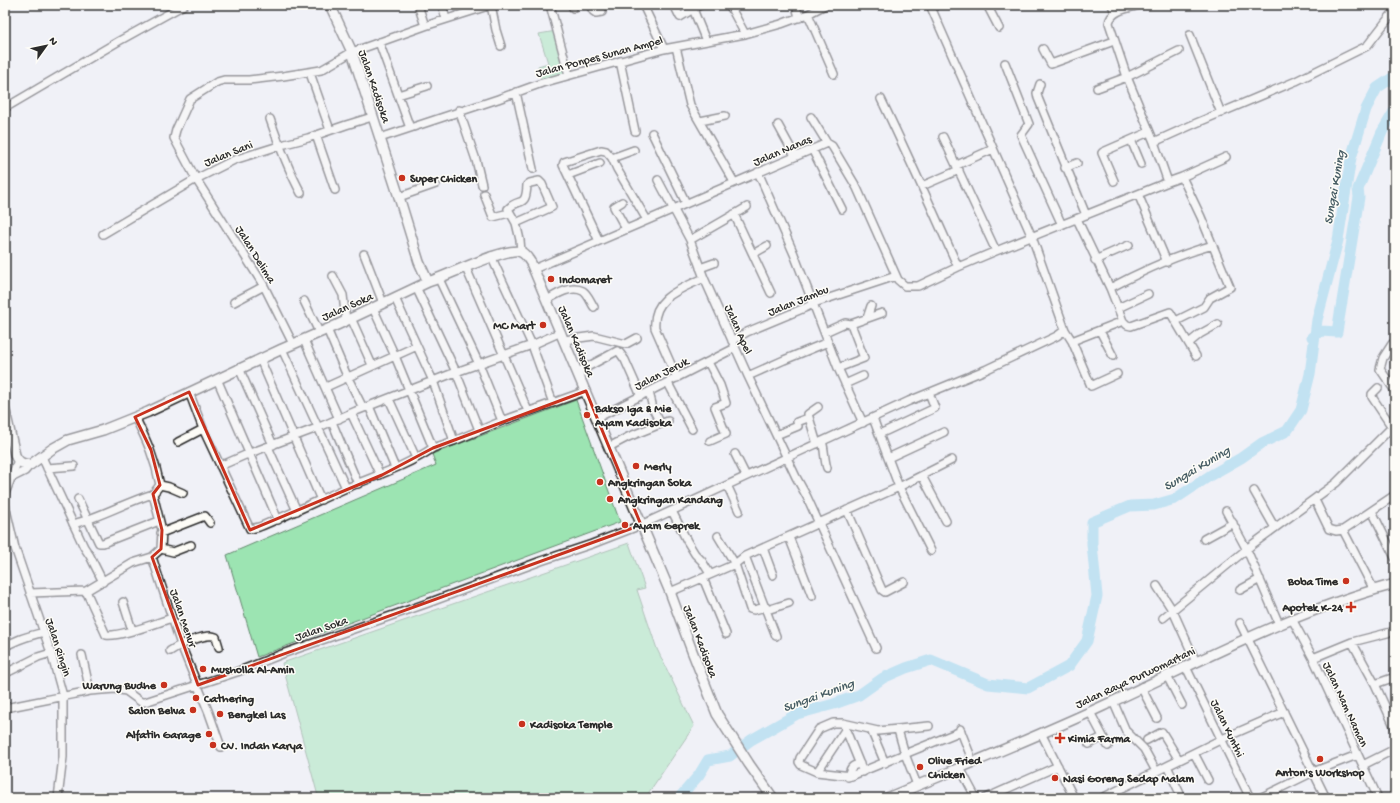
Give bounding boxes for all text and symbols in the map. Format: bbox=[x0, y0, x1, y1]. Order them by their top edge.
north arrow bbox=[26, 26, 66, 66]
street label: Jalan Ponpes Sunan Ampel bbox=[534, 34, 665, 82]
text: N bbox=[46, 35, 60, 48]
street label: Jalan Kadisoka bbox=[354, 48, 392, 125]
street label: Jalan Nanas bbox=[751, 133, 815, 170]
street label: Jalan Sani bbox=[202, 139, 256, 171]
water label: Sungai Kuning bbox=[1322, 148, 1350, 225]
marker: Super Chicken bbox=[397, 173, 407, 183]
place label: Super Chicken bbox=[410, 173, 478, 187]
street label: Jalan Delima bbox=[231, 224, 278, 287]
marker: Indomaret bbox=[546, 274, 556, 284]
place label: Indomaret bbox=[559, 274, 612, 288]
street label: Jalan Jambu bbox=[766, 283, 832, 320]
street label: Jalan Soka bbox=[320, 290, 376, 325]
street label: Jalan Apel bbox=[720, 303, 754, 357]
street label: Jalan Kadisoka bbox=[554, 304, 597, 380]
place label: MC Mart bbox=[493, 320, 536, 334]
marker: MC Mart bbox=[538, 320, 548, 330]
street label: Jalan Jeruk bbox=[633, 354, 693, 394]
place label: Bakso Iga & Mie Ayam Kadisoka bbox=[594, 403, 673, 431]
marker: Bakso Iga & Mie Ayam Kadisoka bbox=[582, 410, 592, 420]
water label: Sungai Kuning bbox=[1161, 443, 1235, 495]
marker: Merly bbox=[631, 461, 641, 471]
place label: Merly bbox=[644, 461, 671, 475]
marker: Angkringan Soka bbox=[595, 477, 605, 487]
place label: Angkringan Soka bbox=[607, 477, 693, 491]
marker: Angkringan Kandang bbox=[605, 494, 615, 504]
place label: Angkringan Kandang bbox=[617, 494, 723, 508]
marker: Ayam Geprek bbox=[620, 520, 630, 530]
place label: Ayam Geprek bbox=[632, 520, 701, 534]
place label: Boba Time bbox=[1287, 576, 1339, 590]
marker: Boba Time bbox=[1341, 576, 1351, 586]
street label: Jalan Menur bbox=[166, 588, 199, 651]
place label: Apotek K-24 bbox=[1282, 602, 1343, 616]
marker: Apotek K-24 bbox=[1346, 602, 1356, 612]
street label: Jalan Kadisoka bbox=[679, 604, 719, 680]
street label: Jalan Soka bbox=[294, 614, 350, 645]
street label: Jalan Ringin bbox=[41, 617, 73, 679]
street label: Jalan Raya Purwomartani bbox=[1074, 645, 1198, 713]
street label: Jalan Nam Naman bbox=[1318, 660, 1370, 750]
marker: Musholla Al-Amin bbox=[198, 664, 208, 674]
place label: Musholla Al-Amin bbox=[211, 664, 295, 678]
water label: Sungai Kuning bbox=[781, 676, 858, 716]
place label: Warung Budhe bbox=[81, 680, 157, 694]
marker: Warung Budhe bbox=[159, 680, 169, 690]
marker: Cathering bbox=[191, 693, 201, 703]
place label: Cathering bbox=[203, 693, 254, 707]
street label: Jalan Kunthi bbox=[1206, 698, 1246, 760]
place label: Salon Belva bbox=[128, 705, 186, 719]
marker: Salon Belva bbox=[188, 705, 198, 715]
marker: Bengkel Las bbox=[215, 709, 225, 719]
place label: Bengkel Las bbox=[227, 709, 286, 723]
marker: Kadisoka Temple bbox=[517, 719, 527, 729]
place label: Kadisoka Temple bbox=[529, 719, 613, 733]
place label: Alfatih Garage bbox=[125, 729, 202, 743]
marker: Alfatih Garage bbox=[204, 729, 214, 739]
marker: Kimia Farma bbox=[1055, 733, 1065, 743]
place label: Kimia Farma bbox=[1067, 733, 1131, 747]
marker: CV. Indah Karya bbox=[208, 740, 218, 750]
place label: CV. Indah Karya bbox=[220, 740, 304, 754]
marker: Anton's Workshop bbox=[1315, 754, 1325, 764]
place label: Olive Fried Chicken bbox=[927, 755, 983, 783]
marker: Olive Fried Chicken bbox=[915, 762, 925, 772]
place label: Anton's Workshop bbox=[1275, 767, 1365, 781]
marker: Nasi Goreng Sedap Malam bbox=[1050, 773, 1060, 783]
place label: Nasi Goreng Sedap Malam bbox=[1063, 773, 1194, 787]

